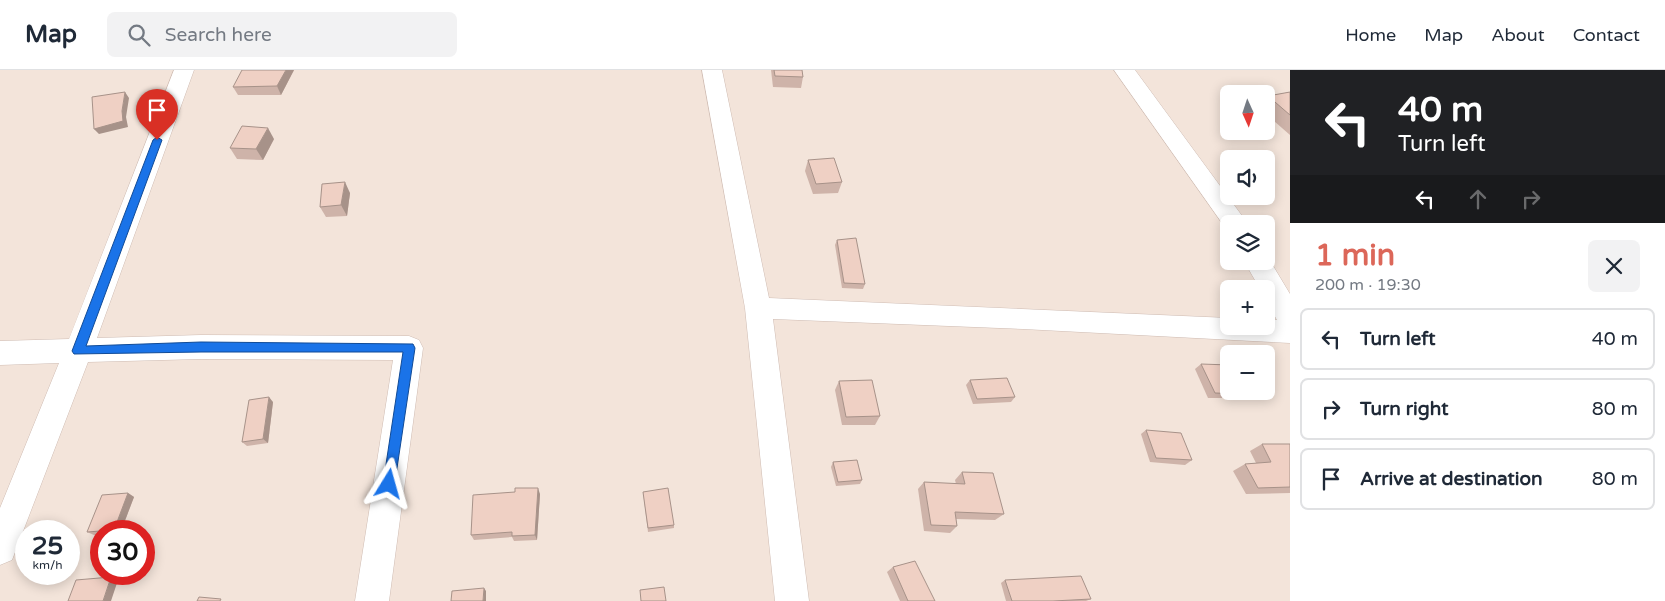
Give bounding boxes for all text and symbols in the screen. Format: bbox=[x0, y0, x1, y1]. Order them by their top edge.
search box bbox=[107, 12, 457, 57]
text: Map bbox=[25, 20, 77, 49]
icon: search bbox=[125, 21, 153, 49]
text: Search here bbox=[165, 24, 272, 46]
text: Home bbox=[1345, 24, 1396, 46]
text: Map bbox=[1424, 24, 1463, 46]
text: About bbox=[1491, 24, 1545, 46]
text: Contact bbox=[1573, 24, 1640, 46]
north arrow bbox=[1220, 85, 1275, 140]
map controls bbox=[1220, 85, 1275, 400]
pin bbox=[136, 89, 178, 140]
text: 40 m bbox=[1398, 89, 1483, 131]
icon: left bbox=[1315, 90, 1380, 155]
icon: arrive bbox=[143, 96, 171, 124]
text: Turn left bbox=[1398, 131, 1486, 157]
button: sound bbox=[1220, 150, 1275, 205]
icon: left bbox=[1411, 185, 1439, 213]
icon: ahead bbox=[1464, 185, 1492, 213]
icon: right bbox=[1517, 185, 1545, 213]
button: layers bbox=[1220, 215, 1275, 270]
text: 1 min bbox=[1315, 237, 1395, 274]
button: close bbox=[1588, 240, 1640, 292]
text: 200 m · 19:30 bbox=[1315, 275, 1421, 295]
button: + bbox=[1220, 280, 1275, 335]
icon: left bbox=[1317, 325, 1345, 353]
text: Turn left bbox=[1360, 328, 1436, 350]
text: 40 m bbox=[1592, 328, 1638, 350]
button: − bbox=[1220, 345, 1275, 400]
icon: right bbox=[1317, 395, 1345, 423]
text: Turn right bbox=[1360, 398, 1448, 420]
text: 80 m bbox=[1592, 398, 1638, 420]
position arrow bbox=[362, 457, 414, 509]
icon: arrive bbox=[1317, 465, 1345, 493]
text: Arrive at destination bbox=[1360, 468, 1543, 490]
text: 80 m bbox=[1592, 468, 1638, 490]
speed limit sign: 30 bbox=[90, 520, 155, 585]
text: 25 bbox=[32, 531, 63, 561]
text: km/h bbox=[32, 558, 63, 572]

